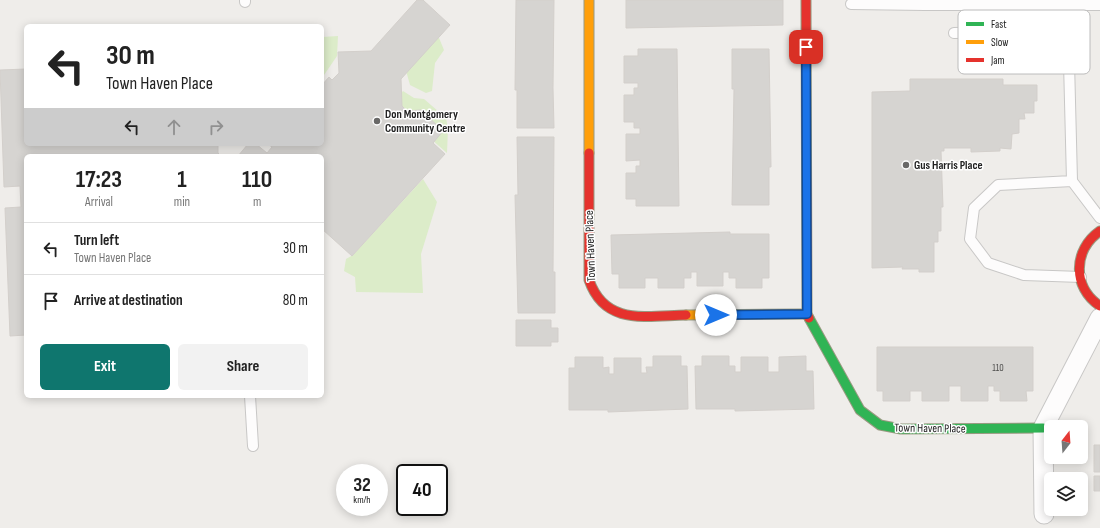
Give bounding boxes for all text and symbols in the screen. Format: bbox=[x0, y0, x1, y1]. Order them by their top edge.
legend bbox=[958, 10, 1090, 74]
text: Fast bbox=[991, 18, 1007, 31]
pin bbox=[789, 30, 823, 64]
icon: arrive bbox=[795, 36, 817, 58]
text: Slow bbox=[991, 36, 1008, 49]
text: 30 m bbox=[106, 39, 155, 72]
icon: left bbox=[40, 40, 92, 92]
text: Jam bbox=[990, 54, 1005, 67]
text: Town Haven Place bbox=[106, 73, 213, 94]
place label: Don Montgomery Community Centre bbox=[385, 107, 465, 136]
icon: left bbox=[121, 116, 143, 138]
icon: ahead bbox=[163, 116, 185, 138]
icon: right bbox=[205, 116, 227, 138]
marker: Don Montgomery Community Centre bbox=[372, 116, 382, 126]
place label: Gus Harris Place bbox=[914, 158, 983, 173]
marker: Gus Harris Place bbox=[901, 160, 911, 170]
text: 17:23 bbox=[76, 165, 122, 194]
text: 1 bbox=[177, 165, 187, 194]
text: 110 bbox=[242, 165, 272, 194]
text: Arrival bbox=[85, 194, 113, 210]
text: min bbox=[174, 194, 190, 210]
text: m bbox=[253, 194, 261, 210]
street label: Town Haven Place bbox=[582, 210, 599, 282]
text: Turn left bbox=[74, 231, 119, 250]
icon: left bbox=[40, 238, 62, 260]
text: 30 m bbox=[283, 239, 308, 258]
text: Town Haven Place bbox=[74, 250, 151, 266]
icon: arrive bbox=[40, 290, 62, 312]
text: Arrive at destination bbox=[74, 291, 183, 310]
text: 80 m bbox=[283, 291, 308, 310]
position arrow bbox=[695, 294, 737, 336]
button: Exit bbox=[40, 344, 170, 390]
button: Share bbox=[178, 344, 308, 390]
house number: 110 bbox=[992, 362, 1004, 374]
street label: Town Haven Place bbox=[894, 420, 966, 437]
north arrow bbox=[1044, 420, 1088, 464]
map controls bbox=[1044, 420, 1088, 516]
speed limit sign: 40 bbox=[396, 464, 448, 516]
button: layers bbox=[1044, 472, 1088, 516]
text: 32 bbox=[353, 473, 371, 497]
text: km/h bbox=[353, 494, 371, 506]

